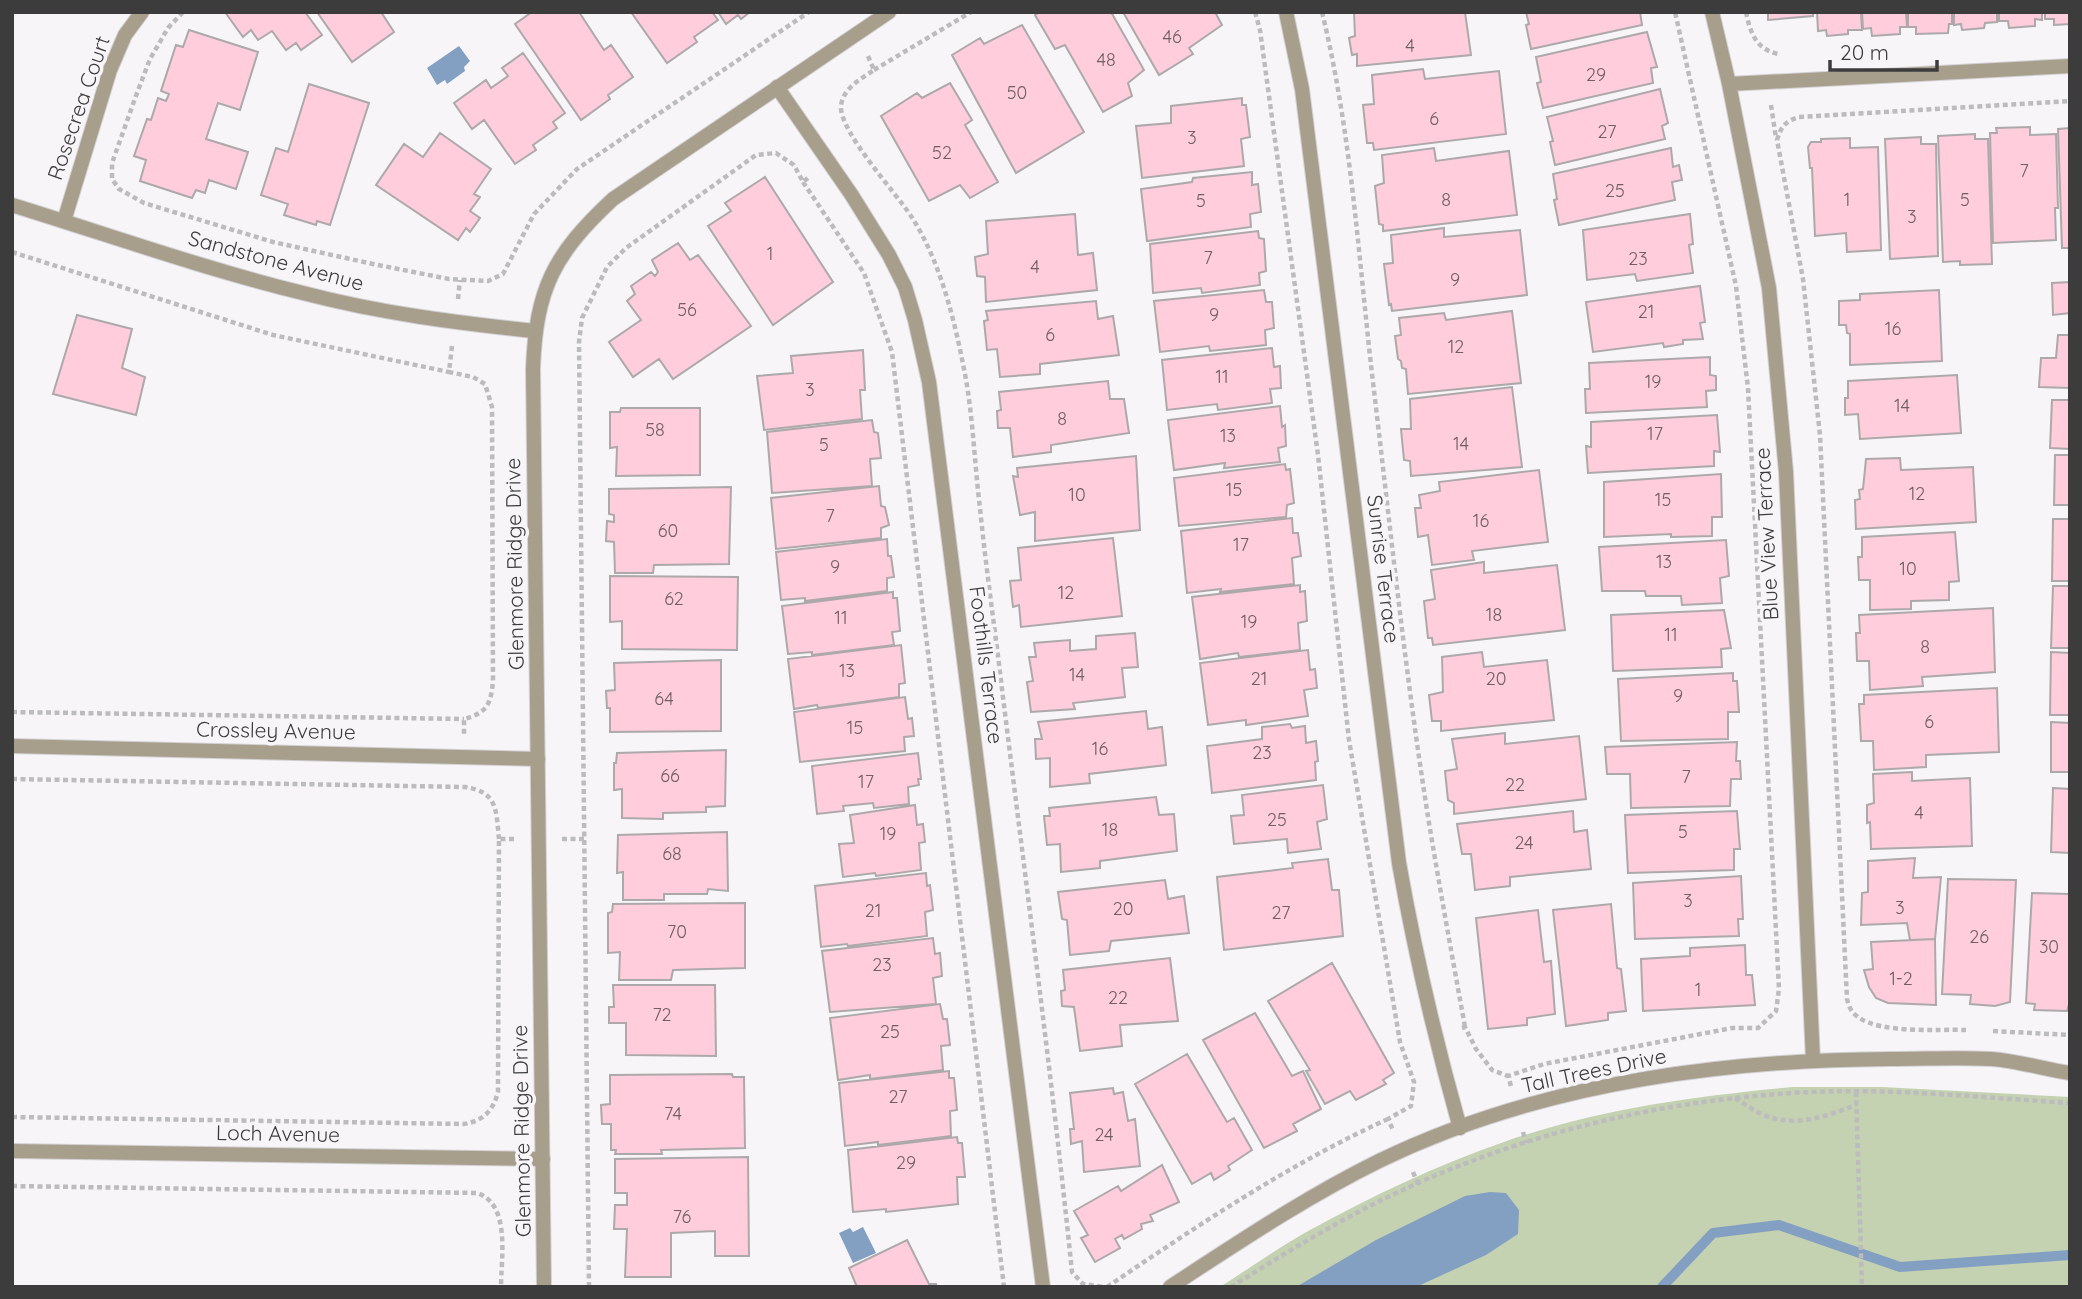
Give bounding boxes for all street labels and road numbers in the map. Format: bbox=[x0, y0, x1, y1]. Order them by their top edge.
street label: Rosecrea Court bbox=[41, 32, 115, 183]
street label: Sandstone Avenue bbox=[186, 224, 367, 296]
street label: Blue View Terrace bbox=[1748, 447, 1784, 621]
street label: Glenmore Ridge Drive bbox=[499, 458, 529, 670]
street label: Sunrise Terrace bbox=[1362, 493, 1406, 645]
street label: Foothills Terrace bbox=[964, 584, 1010, 745]
street label: Crossley Avenue bbox=[196, 716, 356, 744]
street label: Glenmore Ridge Drive bbox=[506, 1025, 536, 1237]
street label: Tall Trees Drive bbox=[1519, 1042, 1669, 1098]
street label: Loch Avenue bbox=[216, 1119, 340, 1147]

